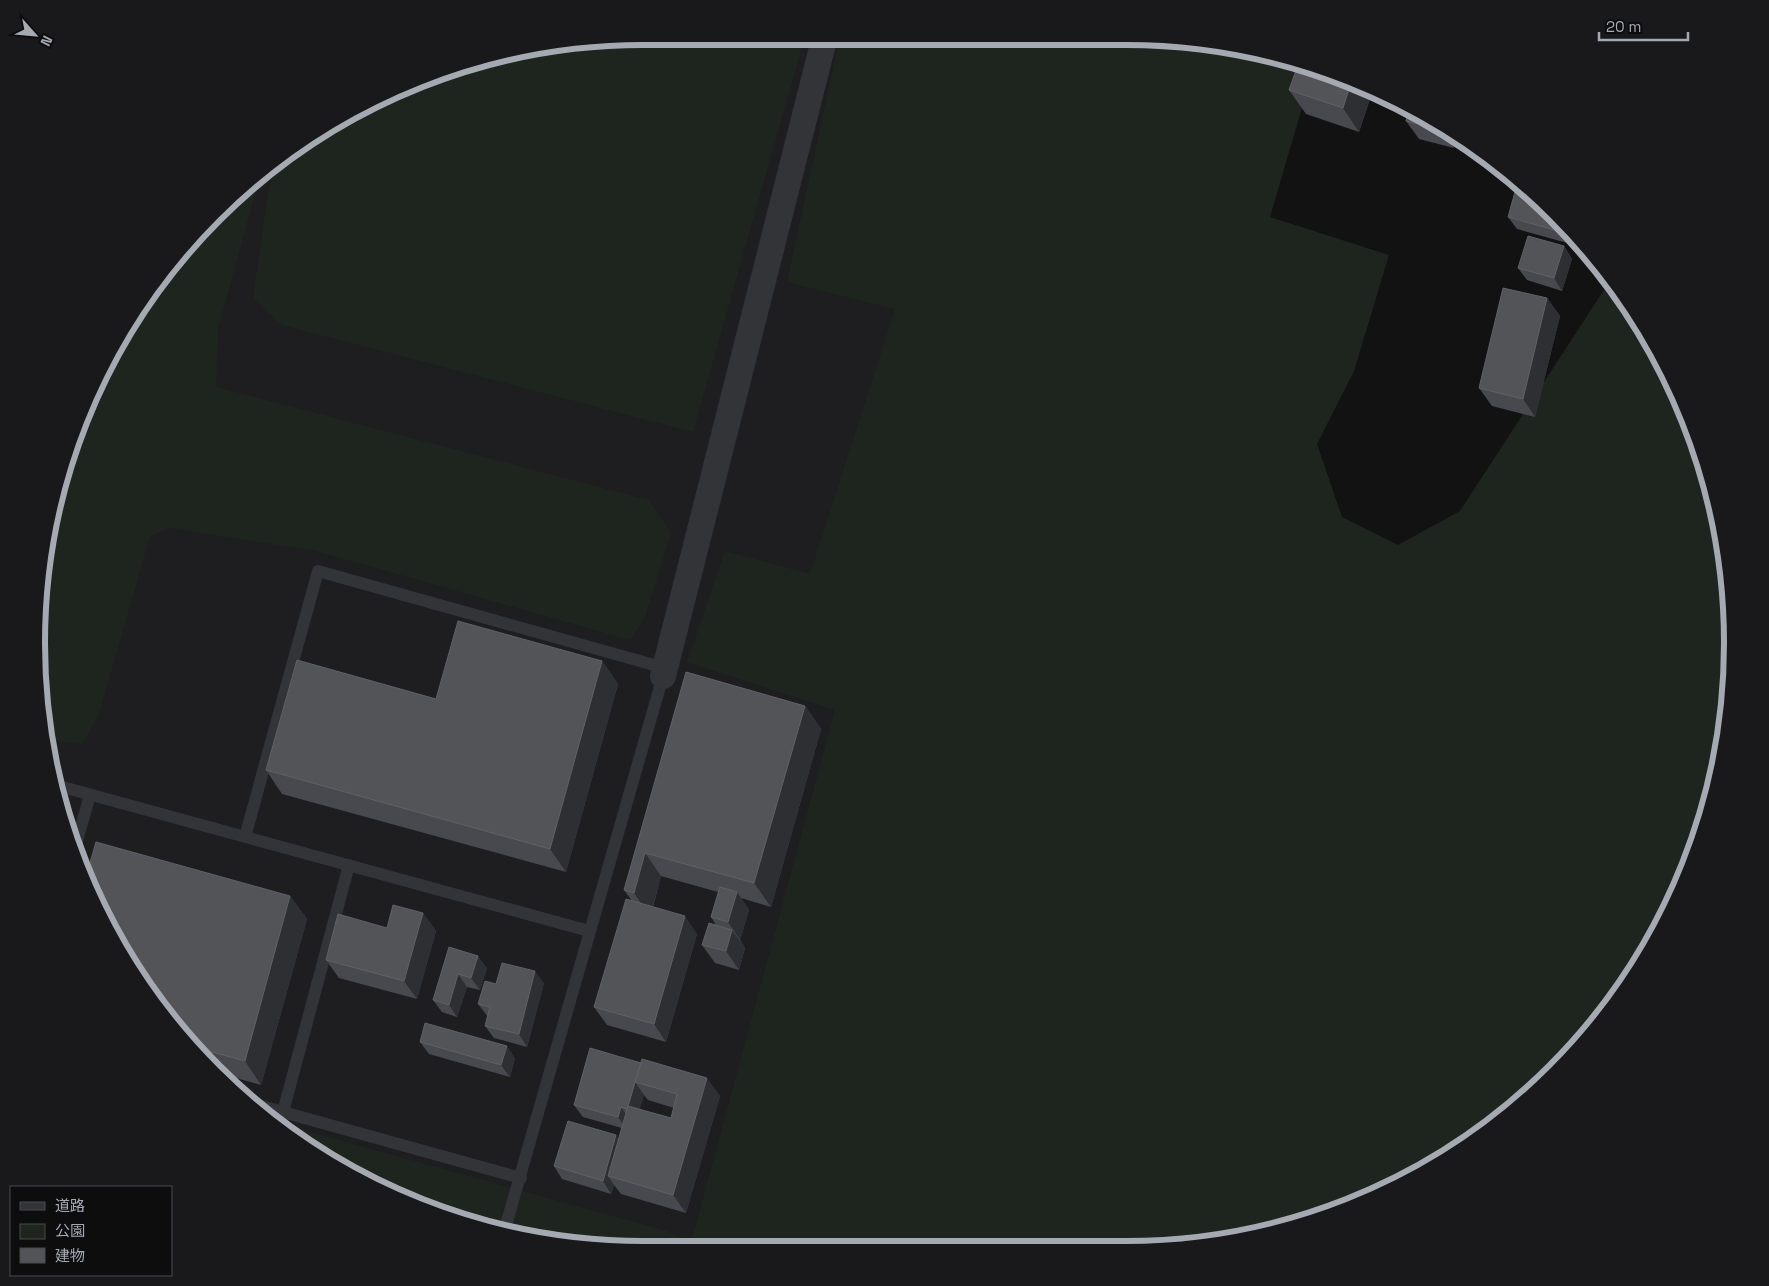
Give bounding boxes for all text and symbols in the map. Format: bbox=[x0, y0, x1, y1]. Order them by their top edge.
north arrow bbox=[10, 10, 60, 60]
scale bar bbox=[1599, 10, 1688, 42]
text: 20 m bbox=[1606, 17, 1641, 36]
text: N bbox=[36, 33, 57, 49]
legend bbox=[10, 1186, 172, 1276]
text: 道路 bbox=[55, 1196, 85, 1215]
text: 公園 bbox=[55, 1221, 85, 1240]
text: 建物 bbox=[55, 1246, 85, 1265]

